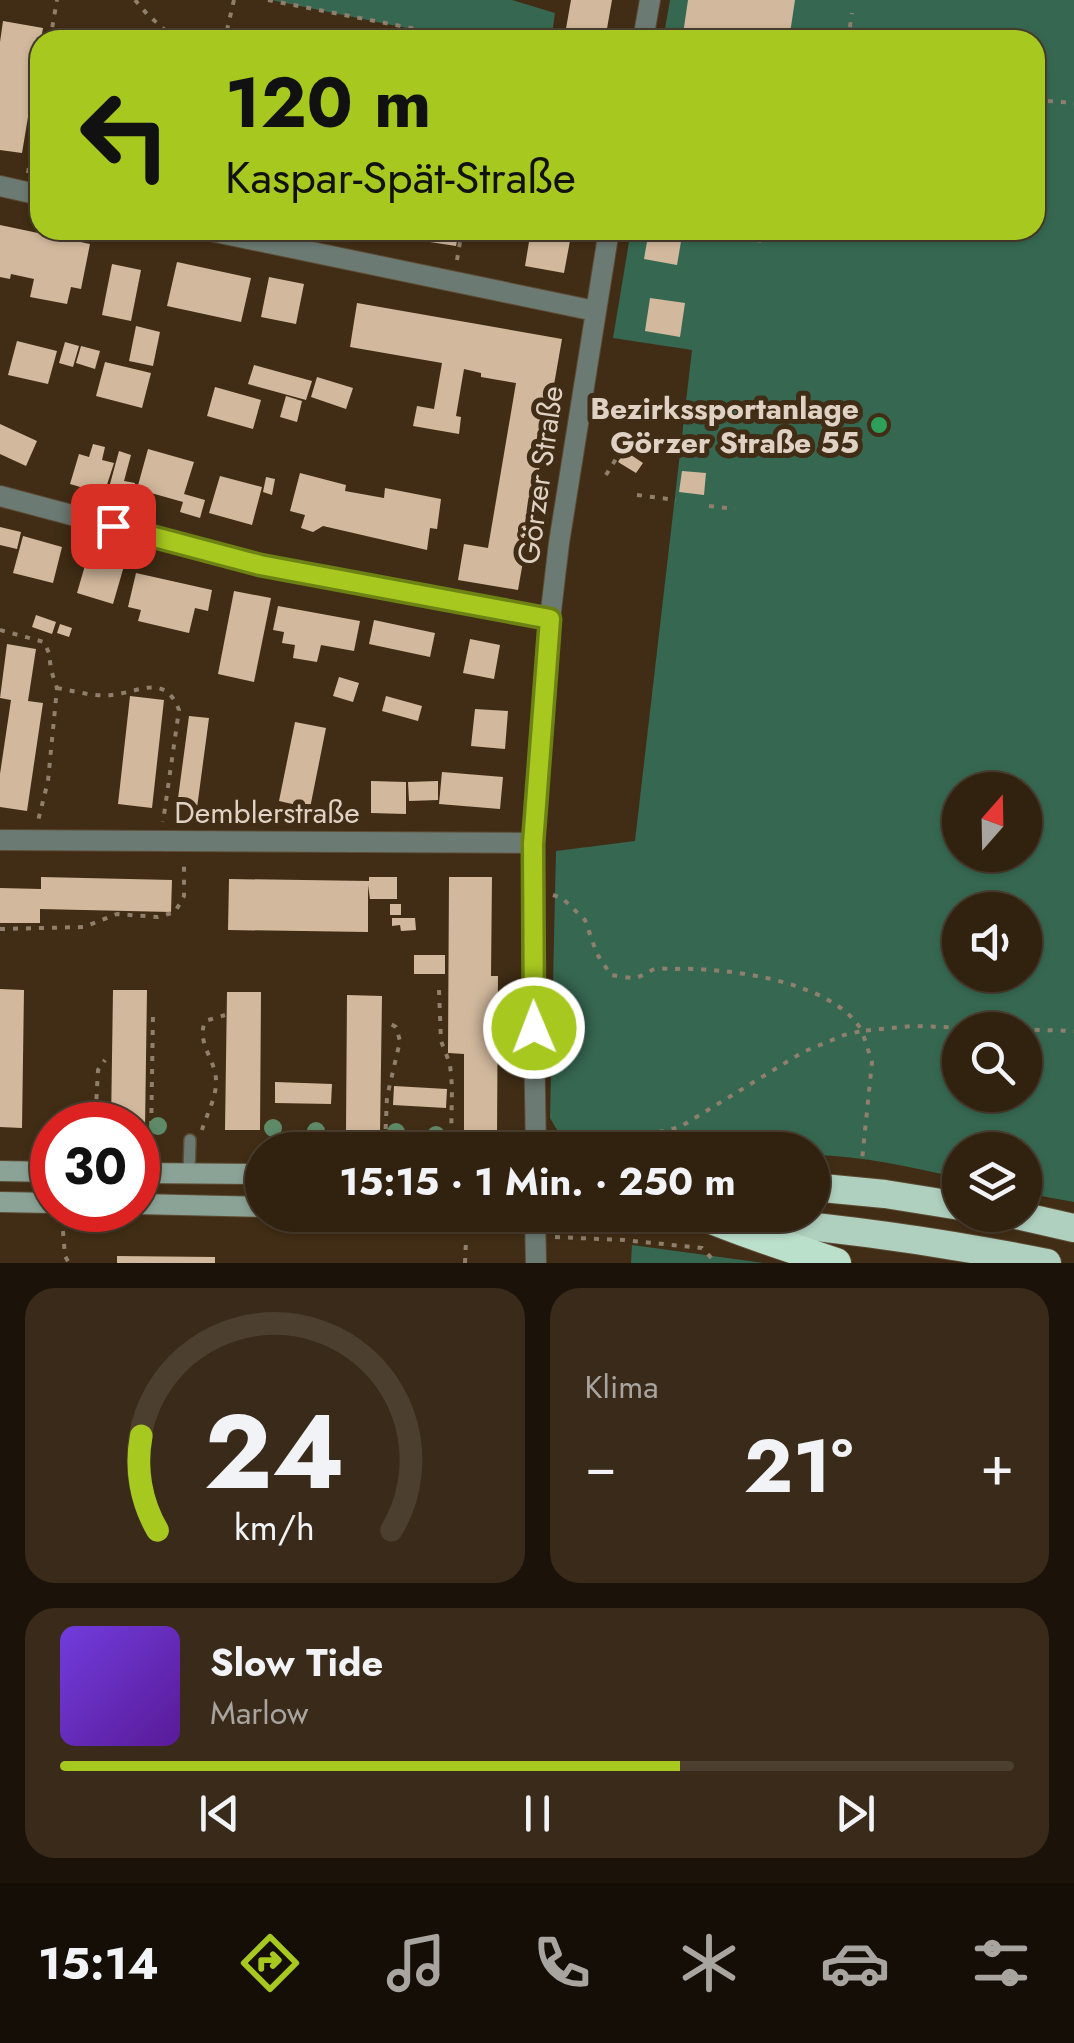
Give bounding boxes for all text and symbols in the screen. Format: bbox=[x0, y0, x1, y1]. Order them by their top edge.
text: 120 m bbox=[225, 52, 431, 153]
icon: left bbox=[60, 70, 190, 200]
text: Kaspar-Spät-Straße bbox=[225, 145, 576, 210]
street label: Görzer Straße bbox=[506, 383, 574, 567]
place label: Bezirkssportanlage Görzer Straße 55 bbox=[590, 387, 859, 464]
marker: Bezirkssportanlage Görzer Straße 55 bbox=[868, 414, 890, 436]
pin bbox=[71, 484, 156, 569]
icon: arrive bbox=[86, 499, 141, 554]
north arrow bbox=[942, 772, 1042, 872]
map controls bbox=[942, 772, 1042, 1232]
street label: Demblerstraße bbox=[174, 791, 360, 834]
button: sound bbox=[942, 892, 1042, 992]
position arrow bbox=[482, 976, 586, 1080]
button: search bbox=[942, 1012, 1042, 1112]
speed limit sign: 30 bbox=[30, 1102, 160, 1232]
button: layers bbox=[942, 1132, 1042, 1232]
text: 15:15 · 1 Min. · 250 m bbox=[339, 1154, 736, 1209]
text: Klima bbox=[585, 1364, 659, 1410]
text: 24 bbox=[204, 1377, 345, 1527]
text: 21° bbox=[744, 1412, 853, 1520]
text: − bbox=[585, 1426, 617, 1506]
text: + bbox=[980, 1426, 1014, 1506]
text: km/h bbox=[234, 1502, 315, 1553]
text: Slow Tide bbox=[210, 1635, 383, 1690]
text: Marlow bbox=[210, 1690, 308, 1736]
icon: previous bbox=[192, 1786, 247, 1841]
icon: pause bbox=[510, 1786, 565, 1841]
icon: next bbox=[828, 1786, 883, 1841]
icon: directions bbox=[235, 1928, 305, 1998]
icon: music bbox=[381, 1928, 451, 1998]
icon: phone bbox=[527, 1928, 597, 1998]
icon: climate bbox=[674, 1928, 744, 1998]
icon: car bbox=[820, 1928, 890, 1998]
icon: filters bbox=[966, 1928, 1036, 1998]
text: 15:14 bbox=[38, 1931, 159, 1996]

